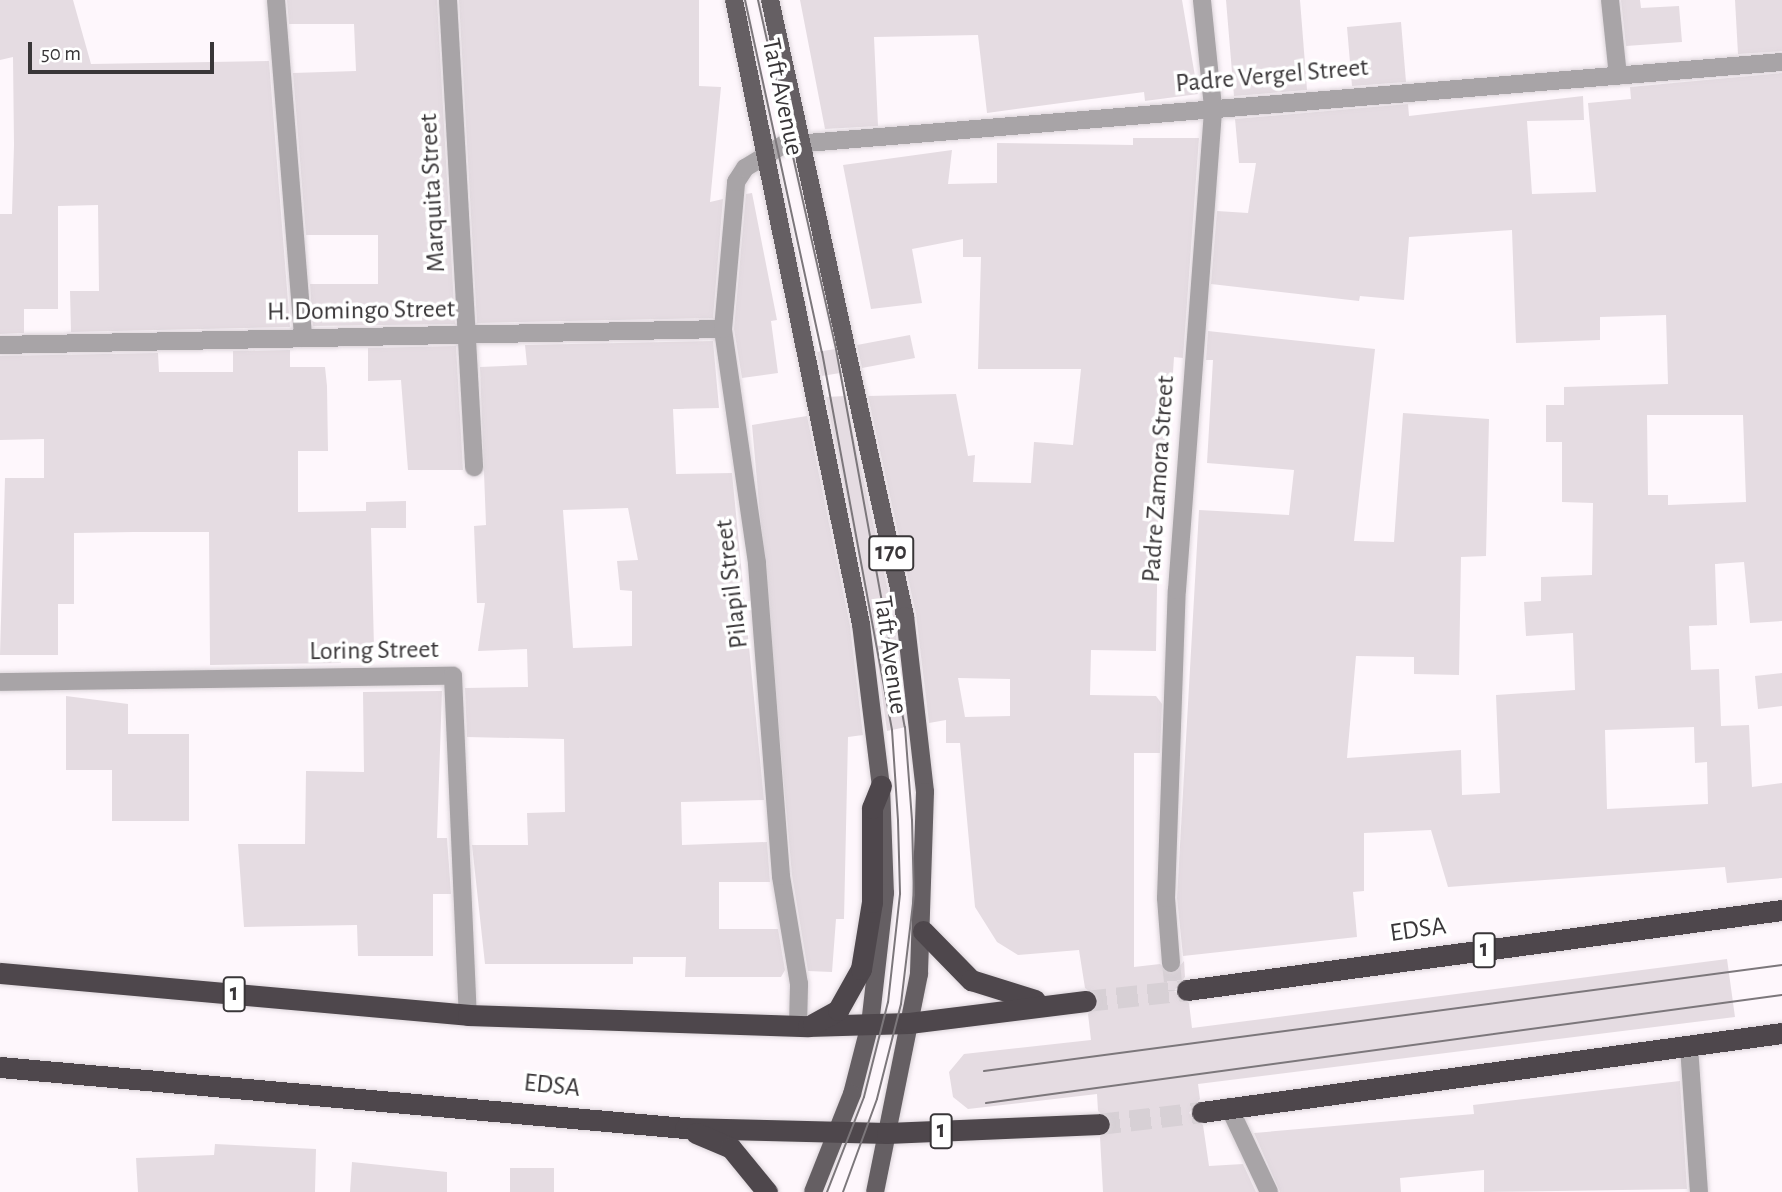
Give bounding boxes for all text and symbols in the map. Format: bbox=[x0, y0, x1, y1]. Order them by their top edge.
scale bar bbox=[32, 28, 217, 72]
street label: Taft Avenue bbox=[754, 35, 810, 159]
text: 50 m bbox=[41, 43, 81, 64]
street label: Padre Vergel Street bbox=[1174, 52, 1370, 100]
street label: Marquita Street bbox=[413, 113, 453, 273]
street label: H. Domingo Street bbox=[267, 294, 455, 328]
street label: Padre Zamora Street bbox=[1136, 374, 1182, 584]
street label: Pilapil Street bbox=[709, 518, 755, 650]
road number: 170 bbox=[866, 532, 916, 574]
street label: Taft Avenue bbox=[866, 594, 914, 716]
street label: Loring Street bbox=[309, 634, 439, 668]
street label: EDSA bbox=[1388, 911, 1448, 949]
road number: 1 bbox=[1472, 930, 1496, 970]
road number: 1 bbox=[222, 974, 246, 1014]
street label: EDSA bbox=[522, 1068, 582, 1104]
road number: 1 bbox=[929, 1111, 953, 1152]

